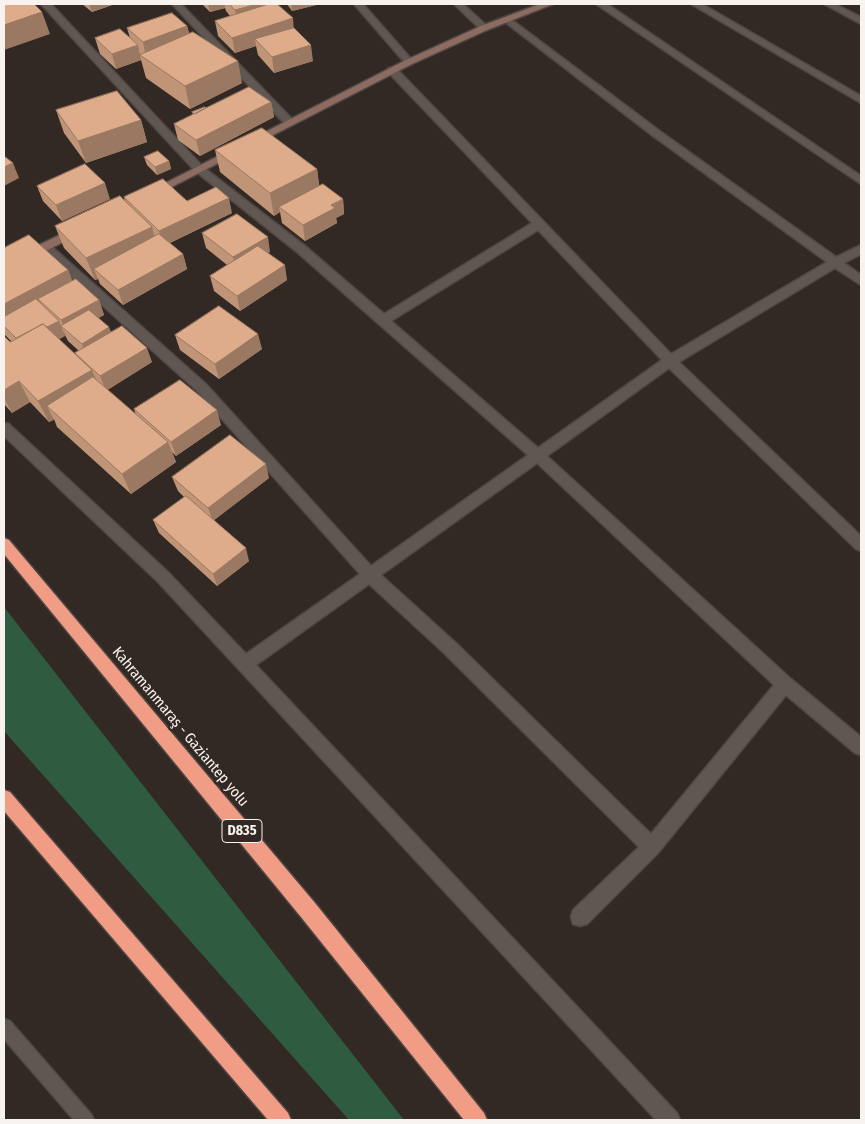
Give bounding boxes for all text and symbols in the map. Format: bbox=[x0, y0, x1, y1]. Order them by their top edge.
street label: Kahramanmaraş - Gaziantep yolu bbox=[108, 644, 252, 810]
road number: D835 bbox=[222, 819, 262, 842]

